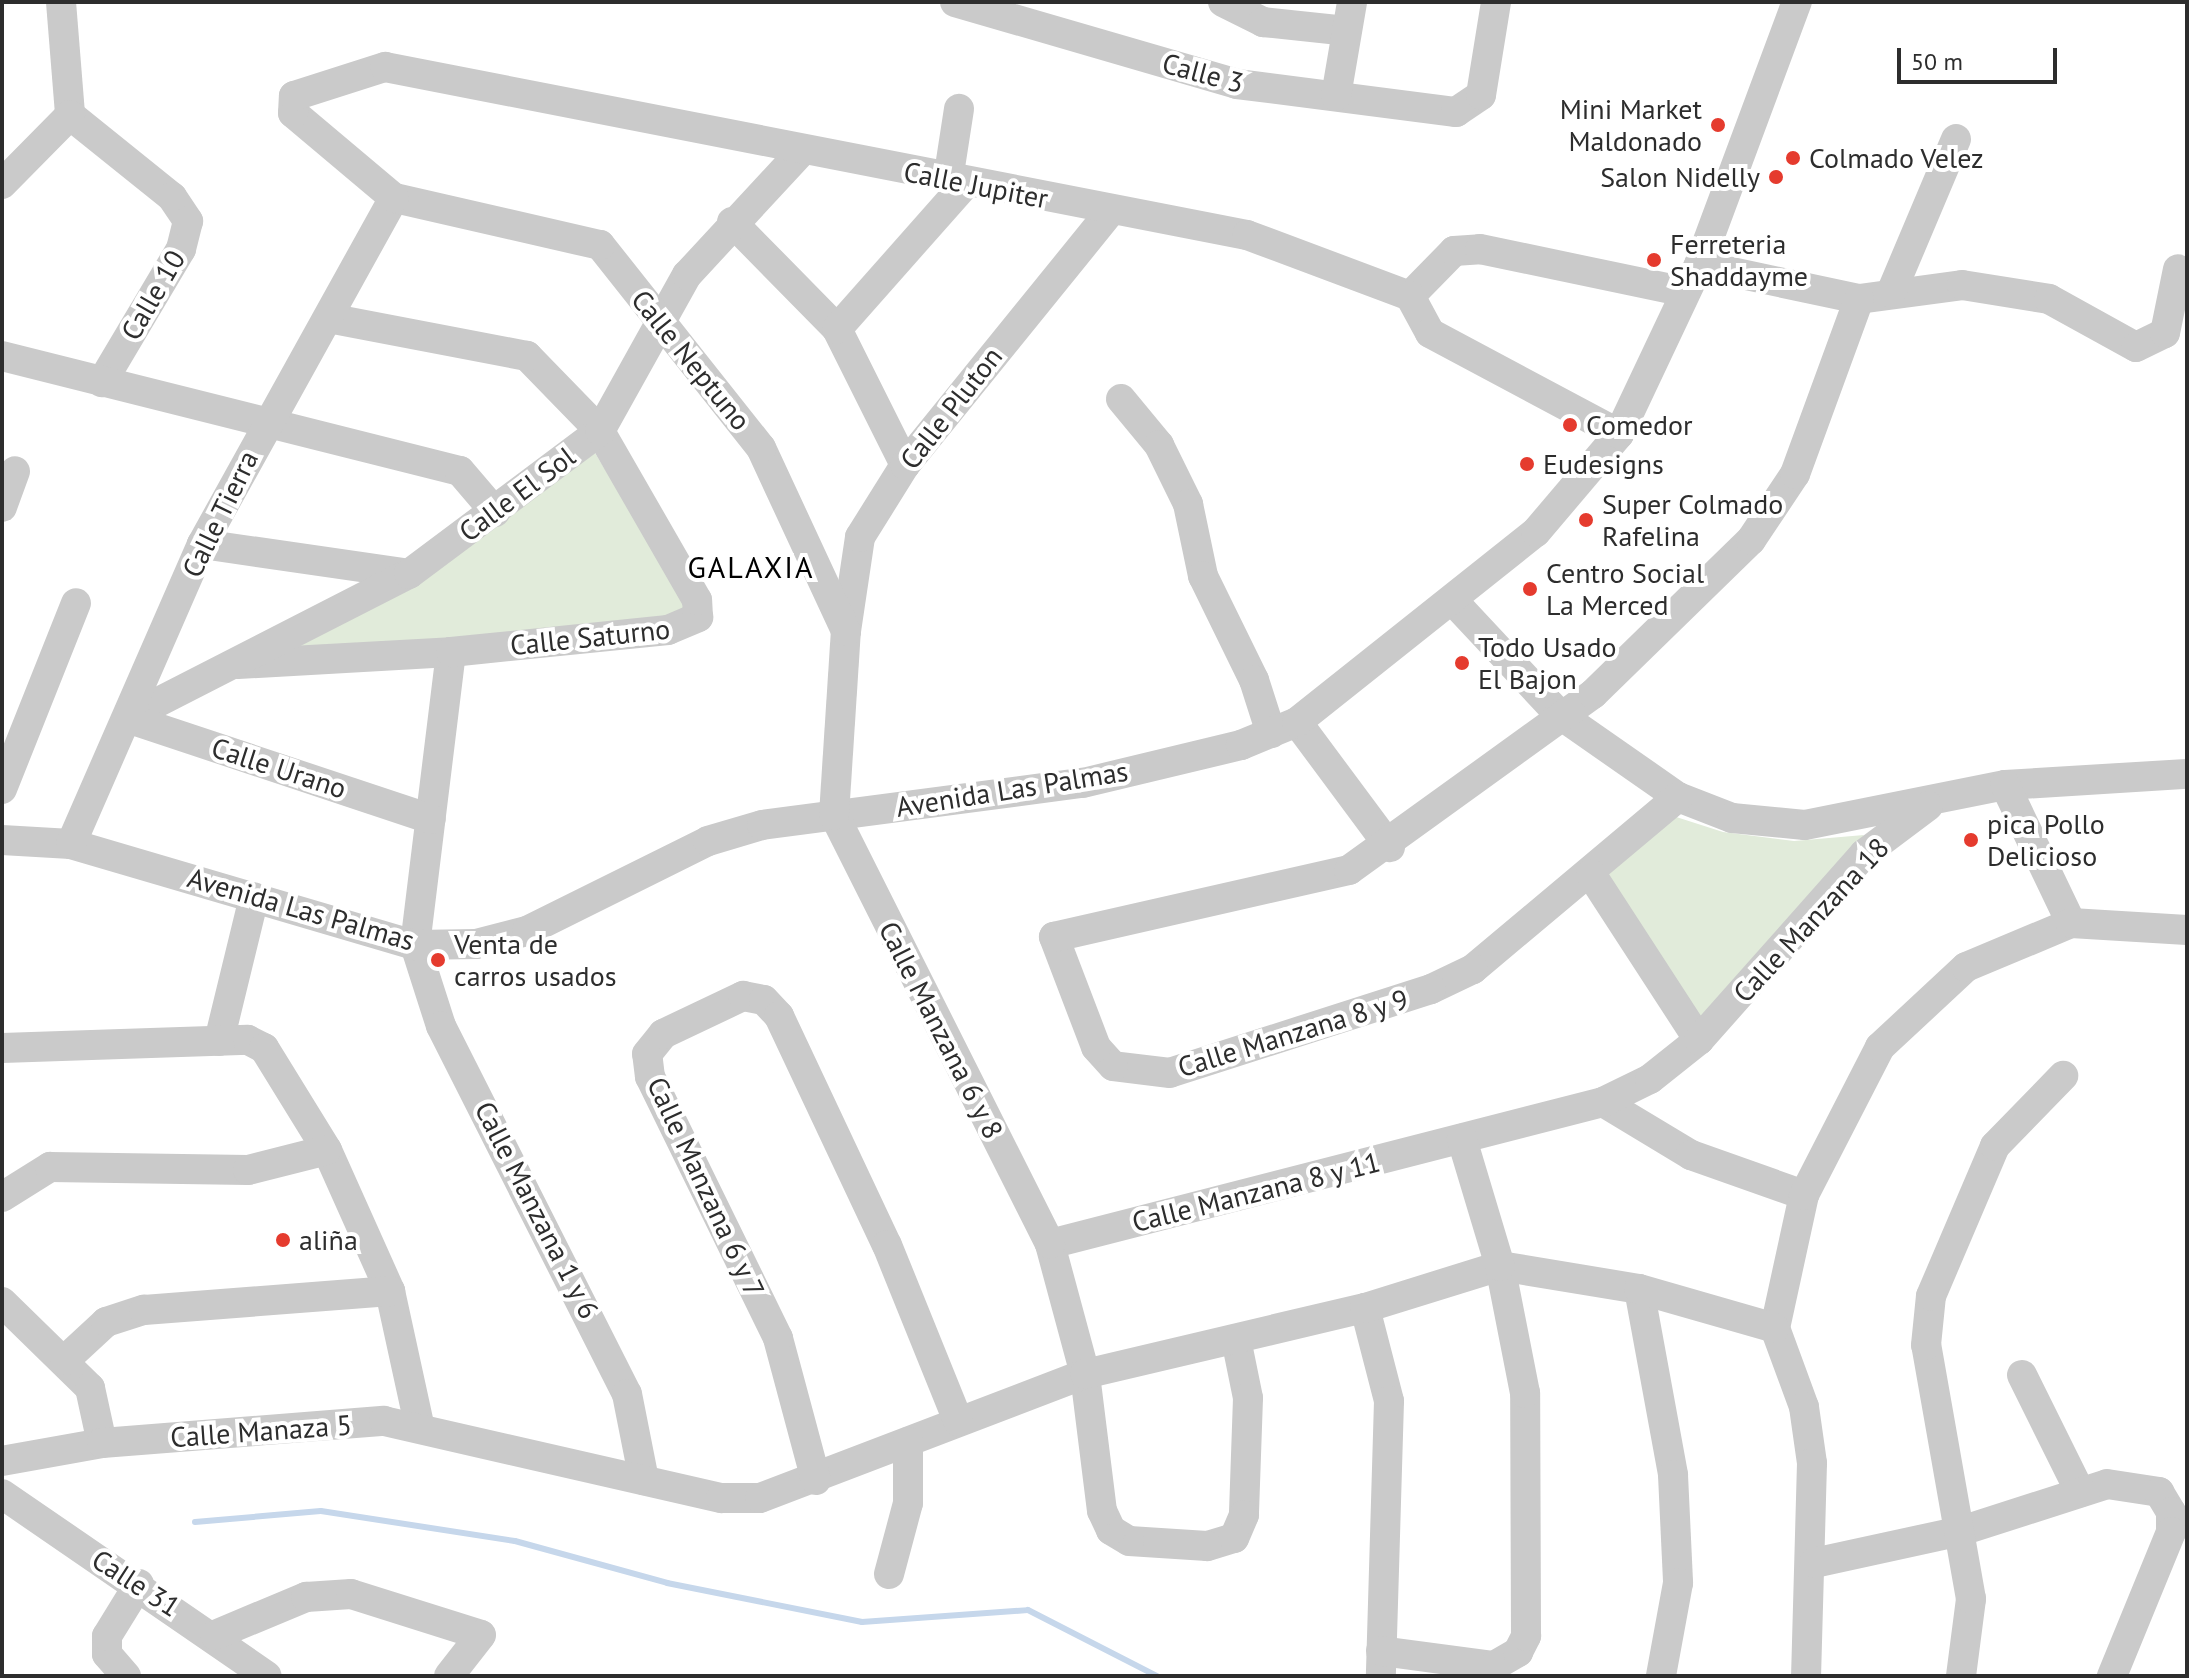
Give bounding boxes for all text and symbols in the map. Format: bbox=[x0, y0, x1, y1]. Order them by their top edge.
scale bar bbox=[1901, 32, 2061, 82]
street label: Calle 3 bbox=[1159, 46, 1247, 100]
text: 50 m bbox=[1911, 46, 1963, 77]
place label: Mini Market Maldonado bbox=[1560, 92, 1702, 158]
marker: Mini Market Maldonado bbox=[1709, 116, 1727, 134]
place label: Colmado Velez bbox=[1809, 141, 1984, 175]
marker: Colmado Velez bbox=[1784, 149, 1802, 167]
street label: Calle Jupiter bbox=[901, 155, 1051, 215]
place label: Salon Nidelly bbox=[1600, 160, 1760, 194]
marker: Salon Nidelly bbox=[1767, 168, 1785, 186]
place label: Ferreteria Shaddayme bbox=[1670, 227, 1808, 293]
street label: Calle 10 bbox=[114, 244, 192, 346]
marker: Ferreteria Shaddayme bbox=[1645, 251, 1663, 269]
street label: Calle Neptuno bbox=[624, 283, 758, 437]
street label: Calle Pluton bbox=[893, 340, 1009, 476]
place label: Comedor bbox=[1586, 408, 1693, 442]
marker: Comedor bbox=[1561, 416, 1579, 434]
street label: Calle El Sol bbox=[453, 440, 581, 548]
street label: Calle Tierra bbox=[175, 445, 265, 583]
place label: Eudesigns bbox=[1543, 447, 1664, 481]
marker: Eudesigns bbox=[1518, 455, 1536, 473]
place label: Super Colmado Rafelina bbox=[1602, 487, 1783, 553]
marker: Super Colmado Rafelina bbox=[1577, 511, 1595, 529]
district label: GALAXIA bbox=[687, 549, 815, 585]
place label: Centro Social La Merced bbox=[1546, 556, 1704, 622]
marker: Centro Social La Merced bbox=[1521, 580, 1539, 598]
street label: Calle Saturno bbox=[508, 612, 672, 662]
place label: Todo Usado El Bajon bbox=[1478, 630, 1617, 696]
marker: Todo Usado El Bajon bbox=[1453, 654, 1471, 672]
street label: Calle Urano bbox=[208, 730, 350, 806]
street label: Avenida Las Palmas bbox=[894, 754, 1130, 824]
place label: pica Pollo Delicioso bbox=[1987, 807, 2105, 873]
street label: Calle Manzana 18 bbox=[1726, 831, 1896, 1009]
marker: pica Pollo Delicioso bbox=[1962, 831, 1980, 849]
street label: Avenida Las Palmas bbox=[184, 861, 418, 957]
street label: Calle Manzana 6 y 8 bbox=[871, 915, 1011, 1145]
place label: Venta de carros usados bbox=[454, 927, 616, 993]
marker: Venta de carros usados bbox=[429, 951, 447, 969]
street label: Calle Manzana 8 y 9 bbox=[1173, 982, 1413, 1084]
street label: Calle Manzana 6 y 7 bbox=[640, 1071, 772, 1303]
street label: Calle Manzana 1 y 6 bbox=[467, 1095, 607, 1325]
street label: Calle Manzana 8 y 11 bbox=[1128, 1145, 1384, 1239]
place label: aliña bbox=[299, 1223, 358, 1257]
marker: aliña bbox=[274, 1231, 292, 1249]
street label: Calle Manaza 5 bbox=[169, 1408, 353, 1454]
street label: Calle 31 bbox=[86, 1542, 186, 1624]

